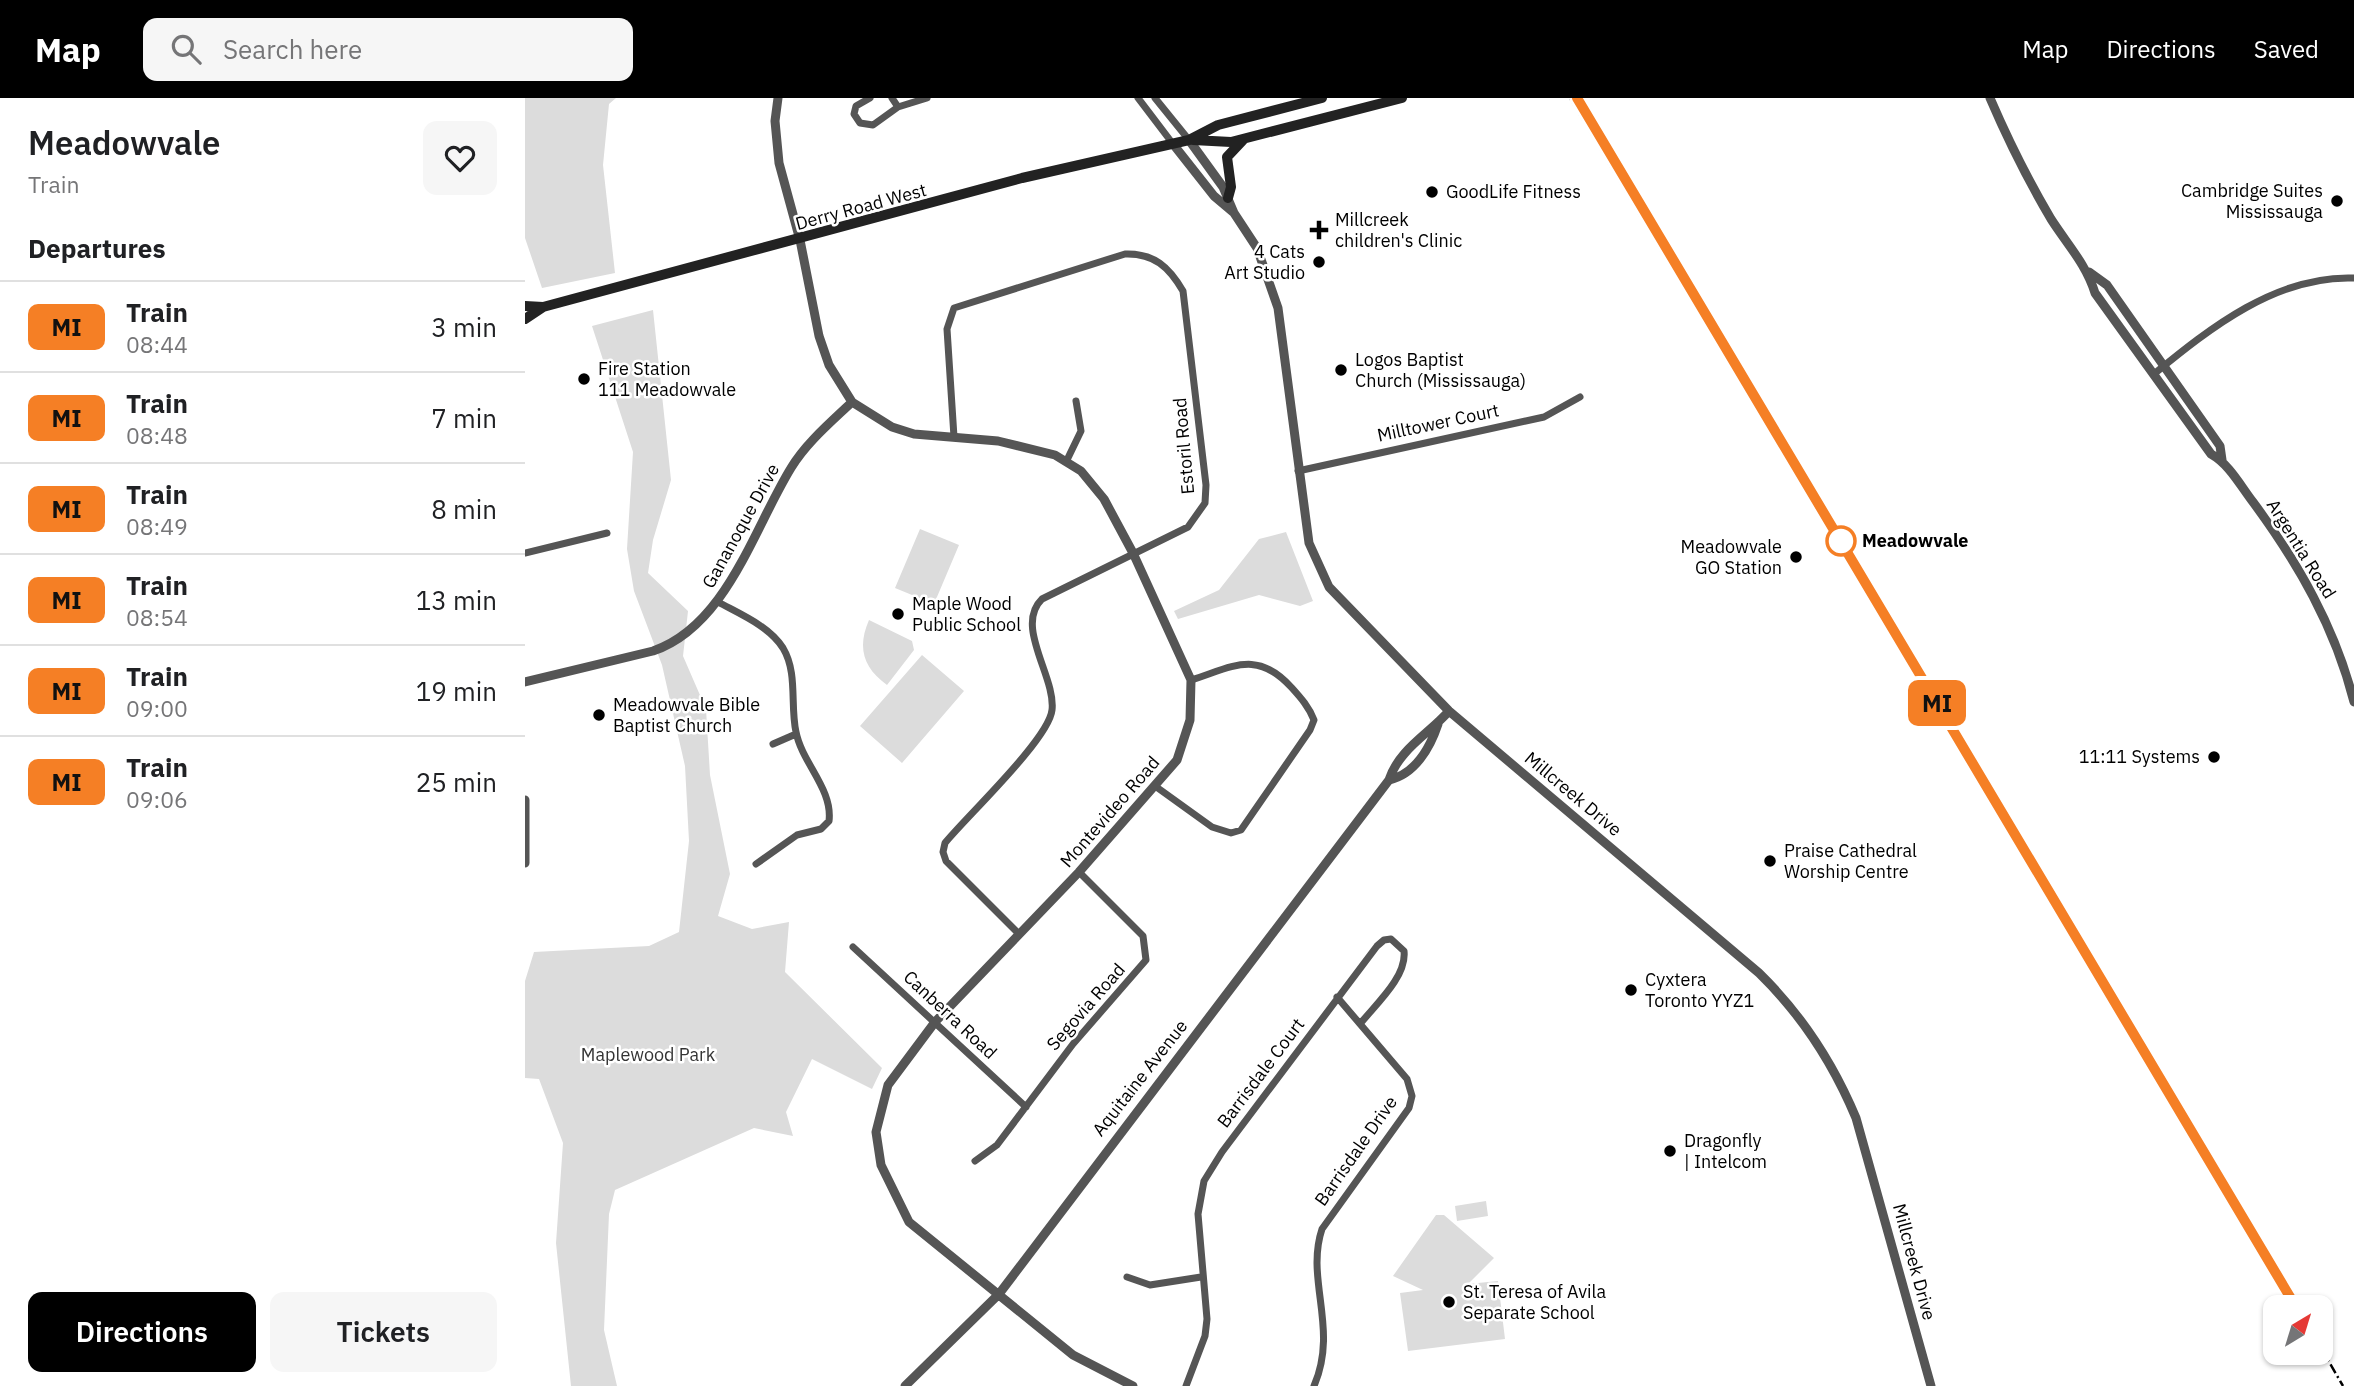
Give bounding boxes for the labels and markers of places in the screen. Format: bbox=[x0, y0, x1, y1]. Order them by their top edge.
place label: Cambridge Suites Mississauga bbox=[2181, 179, 2323, 223]
place label: GoodLife Fitness bbox=[1446, 180, 1581, 203]
marker: GoodLife Fitness bbox=[1424, 184, 1440, 200]
marker: Cambridge Suites Mississauga bbox=[2329, 193, 2345, 209]
place label: Millcreek children's Clinic bbox=[1335, 208, 1462, 252]
marker: Millcreek children's Clinic bbox=[1309, 220, 1329, 240]
place label: 4 Cats Art Studio bbox=[1224, 240, 1305, 284]
marker: 4 Cats Art Studio bbox=[1311, 254, 1327, 270]
place label: Logos Baptist Church (Mississauga) bbox=[1355, 348, 1526, 392]
place label: Fire Station 111 Meadowvale bbox=[598, 357, 736, 401]
marker: Logos Baptist Church (Mississauga) bbox=[1333, 362, 1349, 378]
marker: Fire Station 111 Meadowvale bbox=[576, 371, 592, 387]
marker: Meadowvale bbox=[1826, 526, 1856, 556]
place label: Meadowvale bbox=[1862, 529, 1969, 552]
place label: Meadowvale GO Station bbox=[1681, 535, 1782, 579]
marker: Meadowvale GO Station bbox=[1788, 549, 1804, 565]
place label: Maple Wood Public School bbox=[912, 592, 1021, 636]
marker: Maple Wood Public School bbox=[890, 606, 906, 622]
place label: Meadowvale Bible Baptist Church bbox=[613, 693, 760, 737]
marker: Meadowvale Bible Baptist Church bbox=[591, 707, 607, 723]
place label: 11:11 Systems bbox=[2079, 745, 2200, 768]
marker: 11:11 Systems bbox=[2206, 749, 2222, 765]
place label: Praise Cathedral Worship Centre bbox=[1784, 839, 1917, 883]
marker: Praise Cathedral Worship Centre bbox=[1762, 853, 1778, 869]
place label: Cyxtera Toronto YYZ1 bbox=[1645, 968, 1754, 1012]
marker: Cyxtera Toronto YYZ1 bbox=[1623, 982, 1639, 998]
place label: Dragonfly | Intelcom bbox=[1684, 1129, 1767, 1173]
marker: Dragonfly | Intelcom bbox=[1662, 1143, 1678, 1159]
place label: St. Teresa of Avila Separate School bbox=[1463, 1280, 1606, 1324]
marker: St. Teresa of Avila Separate School bbox=[1441, 1294, 1457, 1310]

